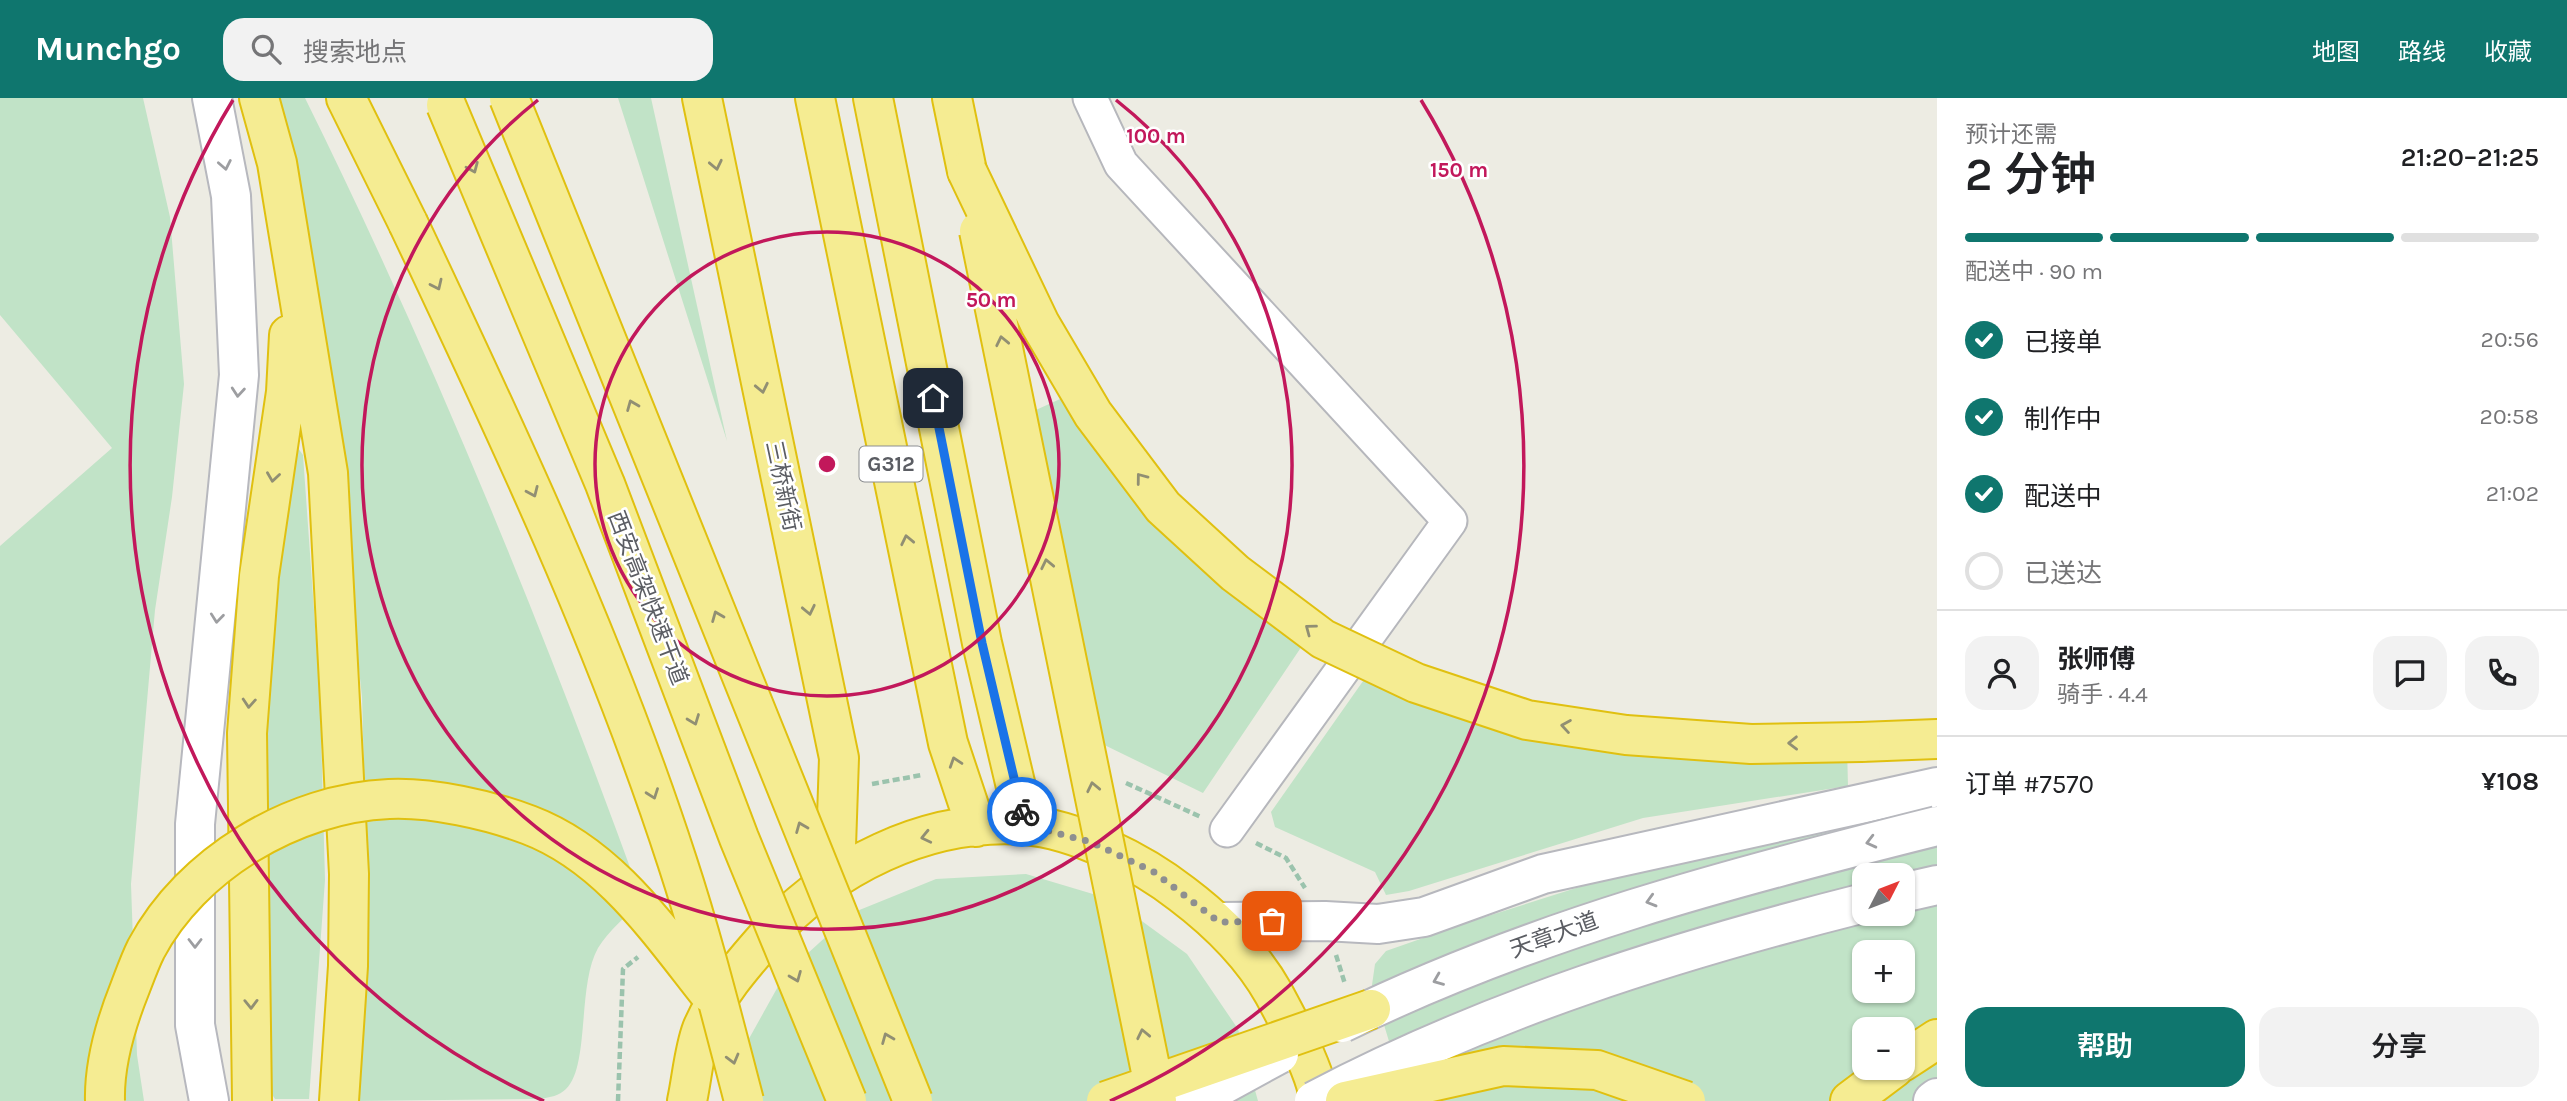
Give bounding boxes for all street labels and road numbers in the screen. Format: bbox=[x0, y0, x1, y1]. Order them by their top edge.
street label: 三桥新街 bbox=[760, 438, 806, 534]
road number: G312 bbox=[860, 446, 922, 482]
street label: 西安高架快速干道 bbox=[602, 507, 694, 689]
street label: 天章大道 bbox=[1506, 907, 1602, 963]

